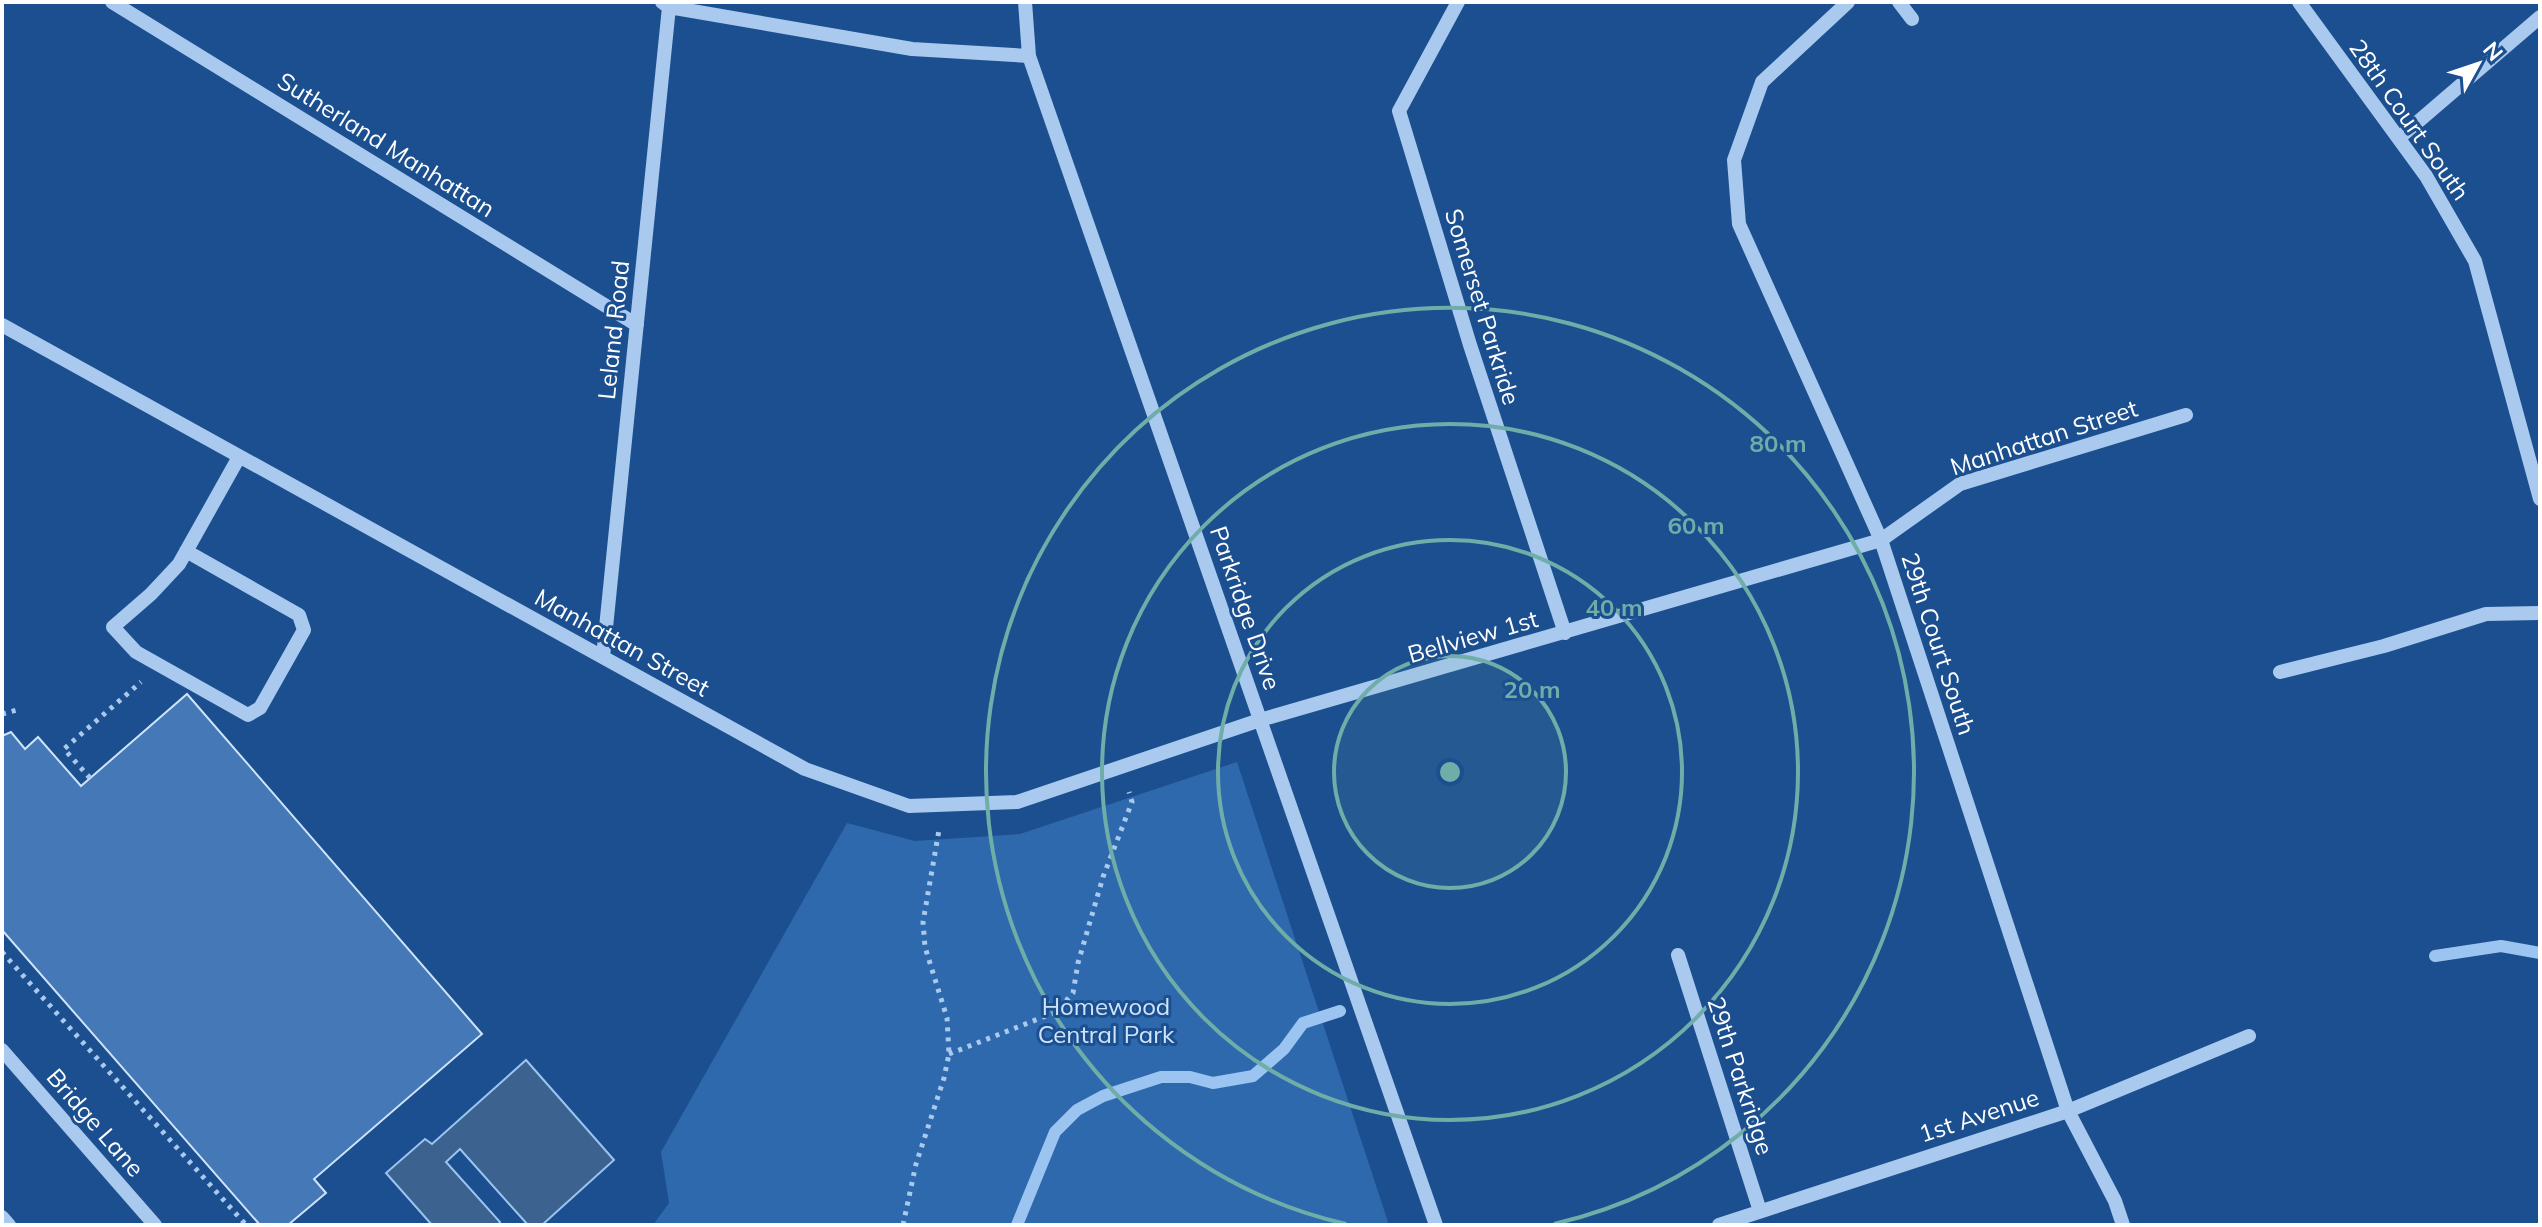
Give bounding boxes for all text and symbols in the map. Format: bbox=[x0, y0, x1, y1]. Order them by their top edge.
north arrow bbox=[2438, 24, 2518, 104]
street label: 28th Court South bbox=[2343, 33, 2476, 206]
text: N bbox=[2477, 36, 2509, 67]
street label: Sutherland Manhattan bbox=[272, 65, 501, 223]
street label: Somerset Parkride bbox=[1439, 205, 1527, 408]
street label: Leland Road bbox=[591, 259, 635, 401]
street label: Manhattan Street bbox=[1946, 393, 2141, 481]
text: 80 m bbox=[1750, 428, 1806, 458]
text: 60 m bbox=[1668, 510, 1724, 540]
street label: Parkridge Drive bbox=[1204, 522, 1288, 693]
street label: 29th Court South bbox=[1895, 549, 1983, 739]
street label: Manhattan Street bbox=[530, 582, 715, 703]
text: 40 m bbox=[1586, 592, 1642, 622]
street label: Bellview 1st bbox=[1404, 603, 1541, 669]
text: 20 m bbox=[1504, 674, 1560, 704]
centre of rings bbox=[1436, 758, 1464, 786]
park label: Homewood Central Park bbox=[1038, 991, 1175, 1049]
street label: 29th Parkridge bbox=[1701, 993, 1781, 1159]
street label: Bridge Lane bbox=[41, 1062, 151, 1183]
street label: 1st Avenue bbox=[1915, 1082, 2043, 1149]

